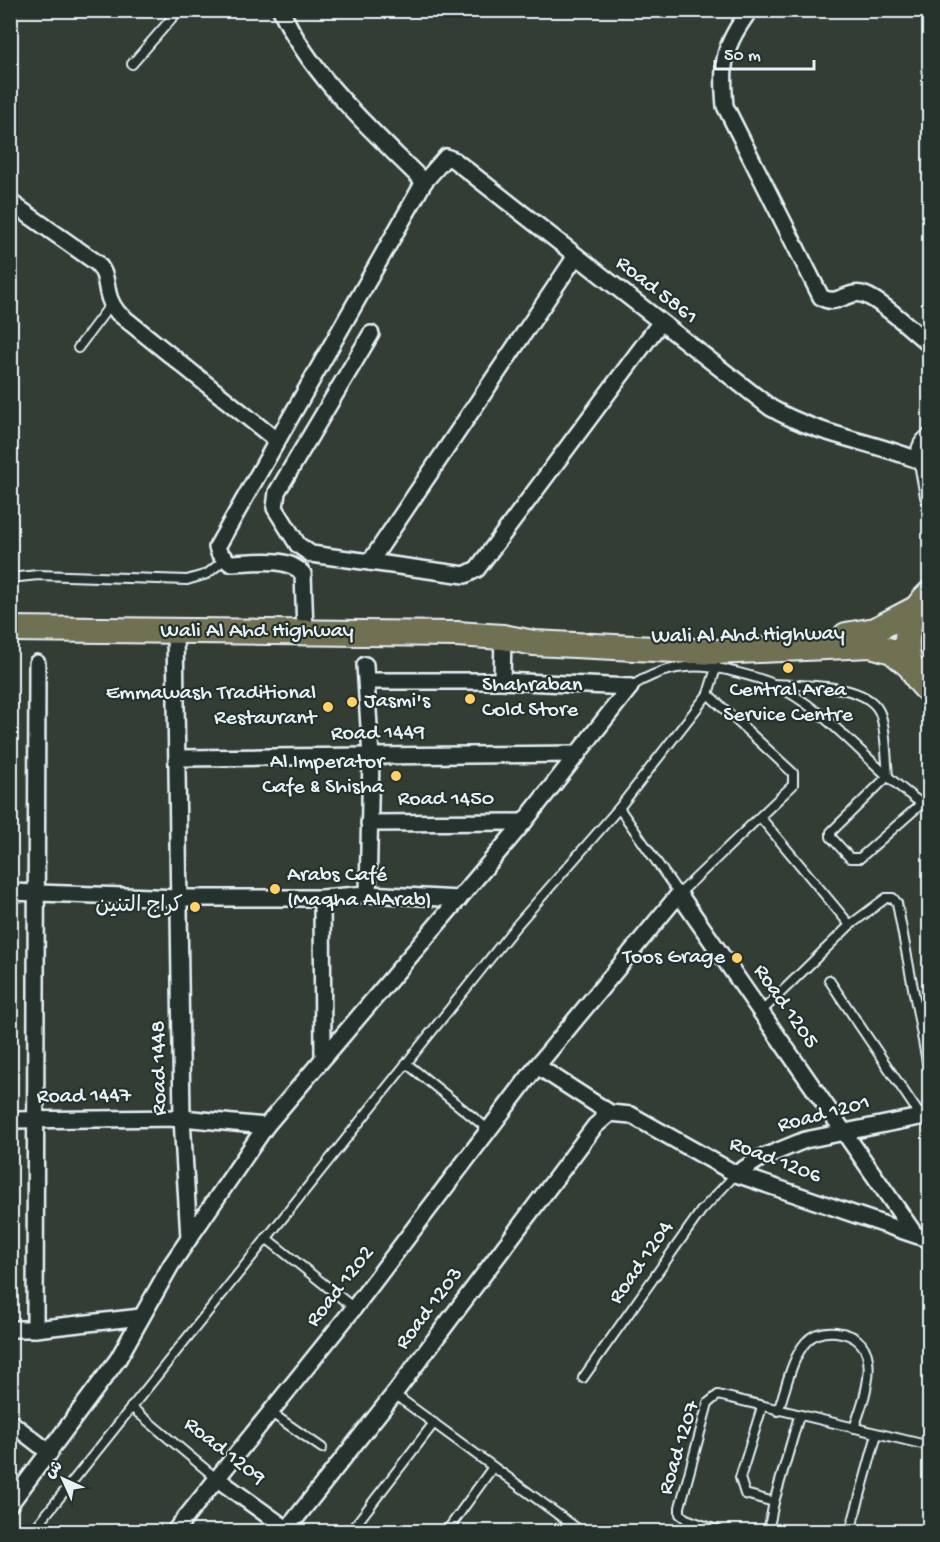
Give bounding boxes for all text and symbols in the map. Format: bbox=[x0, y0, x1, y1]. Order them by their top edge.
scale bar bbox=[715, 33, 814, 71]
text: 50 m bbox=[724, 46, 761, 67]
street label: Road 5861 bbox=[610, 251, 702, 331]
street label: Wali Al Ahd Highway bbox=[160, 619, 354, 645]
street label: Wali Al Ahd Highway bbox=[651, 621, 845, 651]
marker: Central Area Service Centre bbox=[781, 661, 795, 675]
place label: Shahraban Cold Store bbox=[482, 673, 583, 724]
place label: Central Area Service Centre bbox=[723, 678, 853, 729]
place label: Emmawash Traditional Restaurant bbox=[106, 681, 318, 732]
place label: Jasmi's bbox=[364, 689, 431, 715]
marker: Shahraban Cold Store bbox=[463, 692, 477, 706]
marker: Jasmi's bbox=[345, 695, 359, 709]
marker: Emmawash Traditional Restaurant bbox=[321, 700, 335, 714]
street label: Road 1449 bbox=[331, 720, 425, 748]
place label: Al Imperator Cafe & Shisha bbox=[262, 750, 386, 801]
marker: Al Imperator Cafe & Shisha bbox=[389, 769, 403, 783]
street label: Road 1450 bbox=[398, 787, 494, 813]
place label: Arabs Café (Maqha AlArab) bbox=[287, 863, 432, 914]
marker: Arabs Café (Maqha AlArab) bbox=[268, 882, 282, 896]
place label: كراج التنين bbox=[95, 894, 183, 920]
marker: كراج التنين bbox=[188, 900, 202, 914]
place label: Toos Grage bbox=[621, 945, 726, 971]
marker: Toos Grage bbox=[730, 951, 744, 965]
street label: Road 1205 bbox=[747, 960, 823, 1054]
street label: Road 1448 bbox=[146, 1020, 174, 1116]
street label: Road 1447 bbox=[37, 1083, 132, 1111]
street label: Road 1201 bbox=[775, 1090, 873, 1140]
street label: Road 1206 bbox=[725, 1132, 826, 1191]
street label: Road 1204 bbox=[604, 1216, 680, 1310]
street label: Road 1202 bbox=[301, 1241, 381, 1333]
street label: Road 1203 bbox=[390, 1263, 470, 1355]
street label: Road 1207 bbox=[653, 1397, 707, 1498]
street label: Road 1209 bbox=[178, 1412, 270, 1492]
north arrow bbox=[33, 1449, 93, 1509]
text: ش bbox=[42, 1458, 68, 1484]

